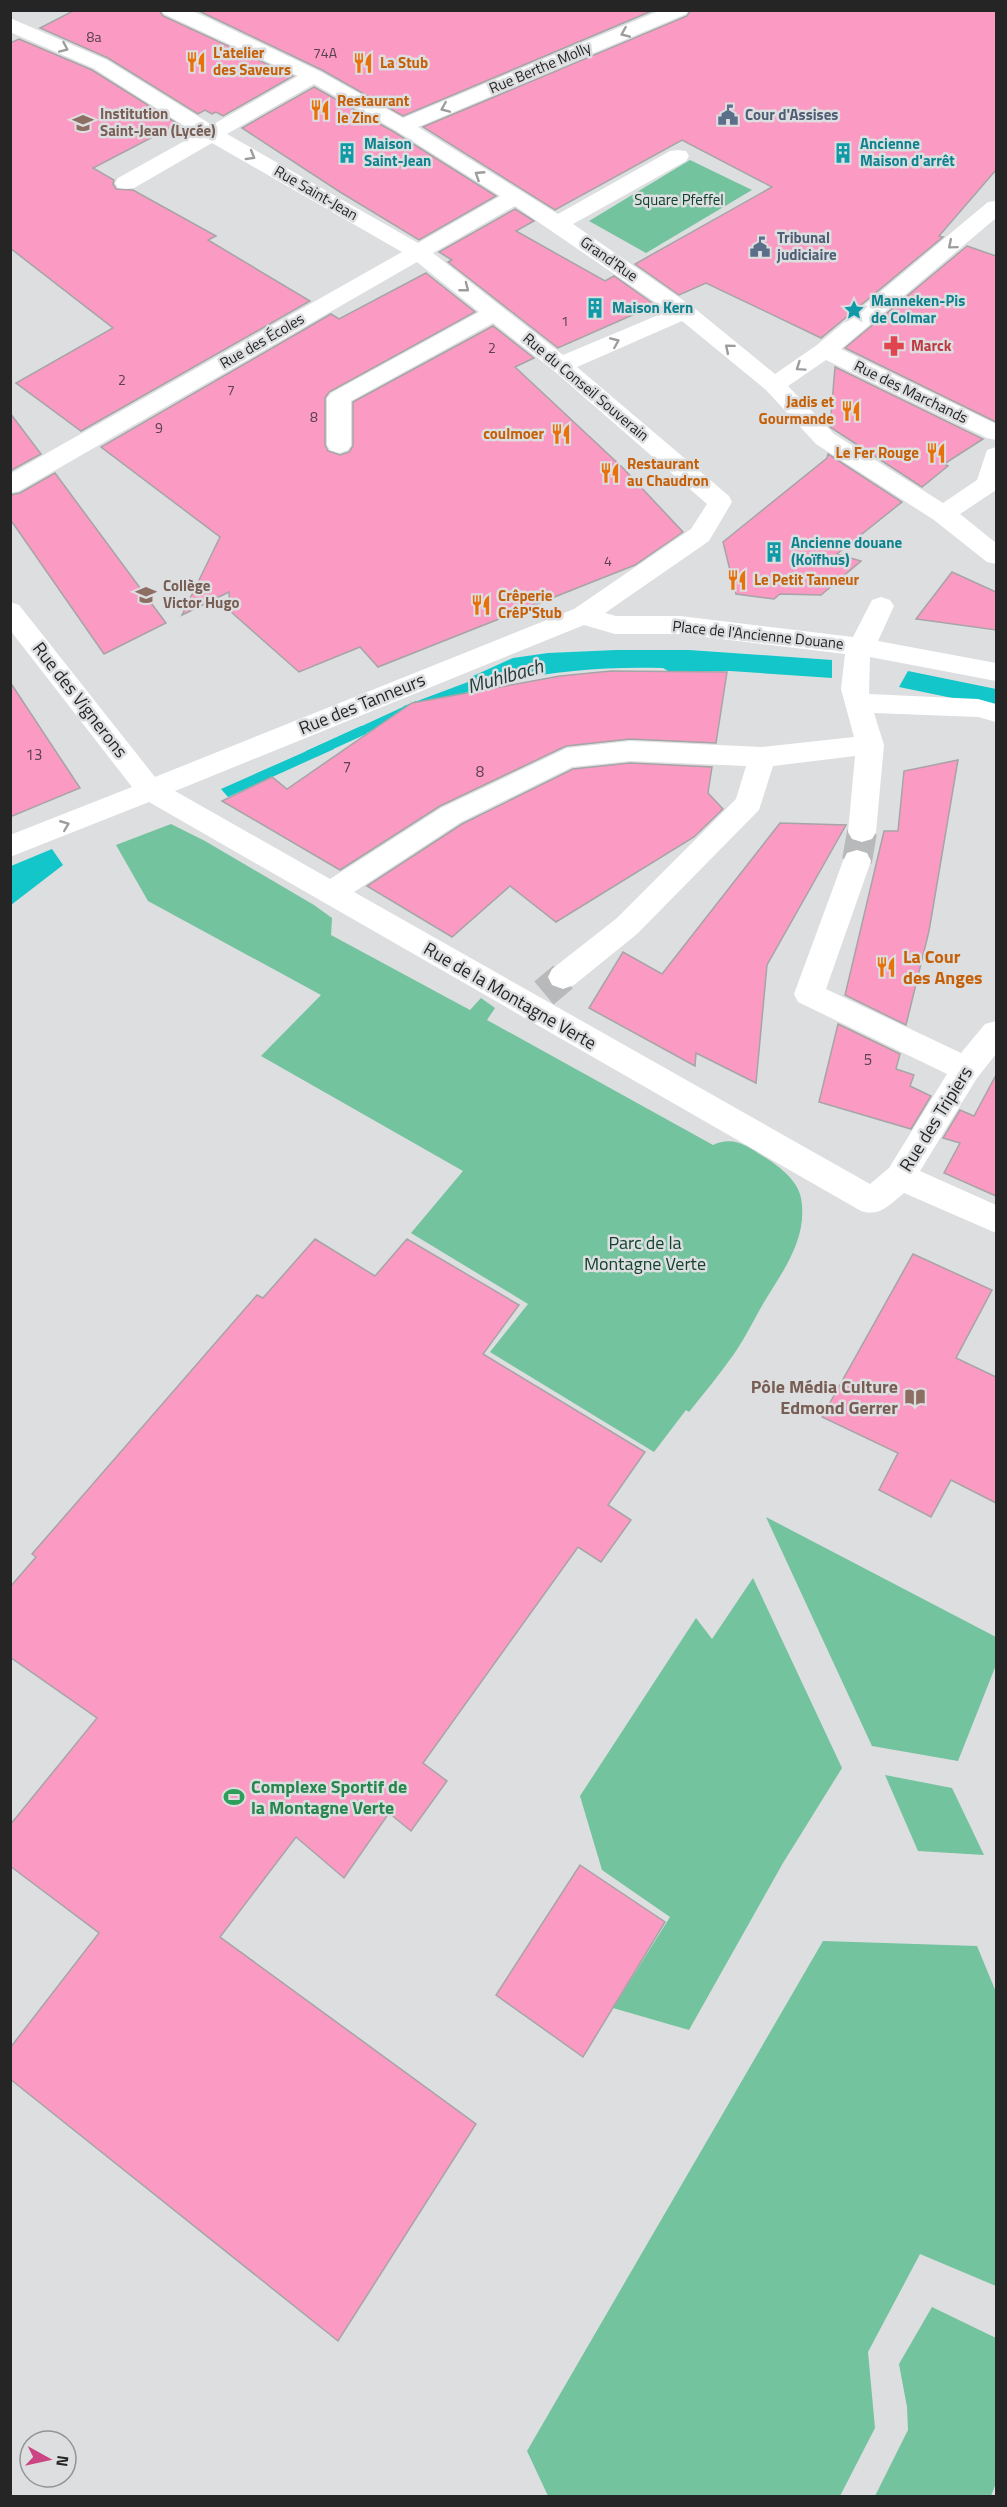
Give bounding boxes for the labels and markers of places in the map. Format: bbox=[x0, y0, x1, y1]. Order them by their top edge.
place label: L'atelier des Saveurs bbox=[213, 41, 291, 81]
restaurant icon: L'atelier des Saveurs bbox=[184, 50, 208, 74]
restaurant icon: La Stub bbox=[351, 51, 375, 75]
place label: La Stub bbox=[380, 51, 428, 74]
place label: Restaurant le Zinc bbox=[337, 89, 410, 129]
restaurant icon: Restaurant le Zinc bbox=[308, 98, 332, 122]
place label: Institution Saint-Jean (Lycée) bbox=[100, 102, 216, 142]
public building icon: Cour d'Assises bbox=[716, 103, 740, 127]
place label: Cour d'Assises bbox=[745, 103, 838, 126]
school or university icon: Institution Saint-Jean (Lycée) bbox=[71, 111, 95, 135]
place label: Maison Saint-Jean bbox=[364, 132, 431, 172]
place label: Ancienne Maison d'arrêt bbox=[860, 132, 955, 172]
building icon: Maison Saint-Jean bbox=[335, 141, 359, 165]
building icon: Ancienne Maison d'arrêt bbox=[831, 141, 855, 165]
place label: Tribunal judiciaire bbox=[776, 226, 837, 266]
public building icon: Tribunal judiciaire bbox=[748, 235, 772, 259]
place label: Manneken-Pis de Colmar bbox=[871, 289, 965, 329]
building icon: Maison Kern bbox=[583, 296, 607, 320]
place label: Maison Kern bbox=[612, 296, 693, 319]
place icon: Manneken-Pis de Colmar bbox=[842, 298, 866, 322]
pharmacy icon: Marck bbox=[882, 334, 906, 358]
place label: Marck bbox=[911, 334, 952, 357]
place label: Jadis et Gourmande bbox=[759, 390, 835, 430]
restaurant icon: Jadis et Gourmande bbox=[839, 399, 863, 423]
place label: coulmoer bbox=[483, 422, 544, 445]
restaurant icon: coulmoer bbox=[549, 422, 573, 446]
place label: Le Fer Rouge bbox=[836, 441, 919, 464]
restaurant icon: Le Fer Rouge bbox=[924, 441, 948, 465]
place label: Restaurant au Chaudron bbox=[627, 452, 709, 492]
restaurant icon: Restaurant au Chaudron bbox=[598, 461, 622, 485]
place label: Ancienne douane (Koïfhus) bbox=[791, 531, 903, 571]
building icon: Ancienne douane (Koïfhus) bbox=[762, 540, 786, 564]
restaurant icon: Le Petit Tanneur bbox=[725, 568, 749, 592]
place label: Le Petit Tanneur bbox=[754, 568, 860, 591]
place label: Collège Victor Hugo bbox=[163, 574, 239, 614]
school or university icon: Collège Victor Hugo bbox=[134, 583, 158, 607]
place label: Crêperie CrêP'Stub bbox=[498, 584, 562, 624]
restaurant icon: Crêperie CrêP'Stub bbox=[469, 593, 493, 617]
place label: La Cour des Anges bbox=[903, 943, 983, 991]
restaurant icon: La Cour des Anges bbox=[874, 955, 898, 979]
place label: Pôle Média Culture Edmond Gerrer bbox=[751, 1373, 898, 1421]
library icon: Pôle Média Culture Edmond Gerrer bbox=[903, 1385, 927, 1409]
place label: Complexe Sportif de la Montagne Verte bbox=[251, 1773, 407, 1821]
sports icon: Complexe Sportif de la Montagne Verte bbox=[222, 1785, 246, 1809]

